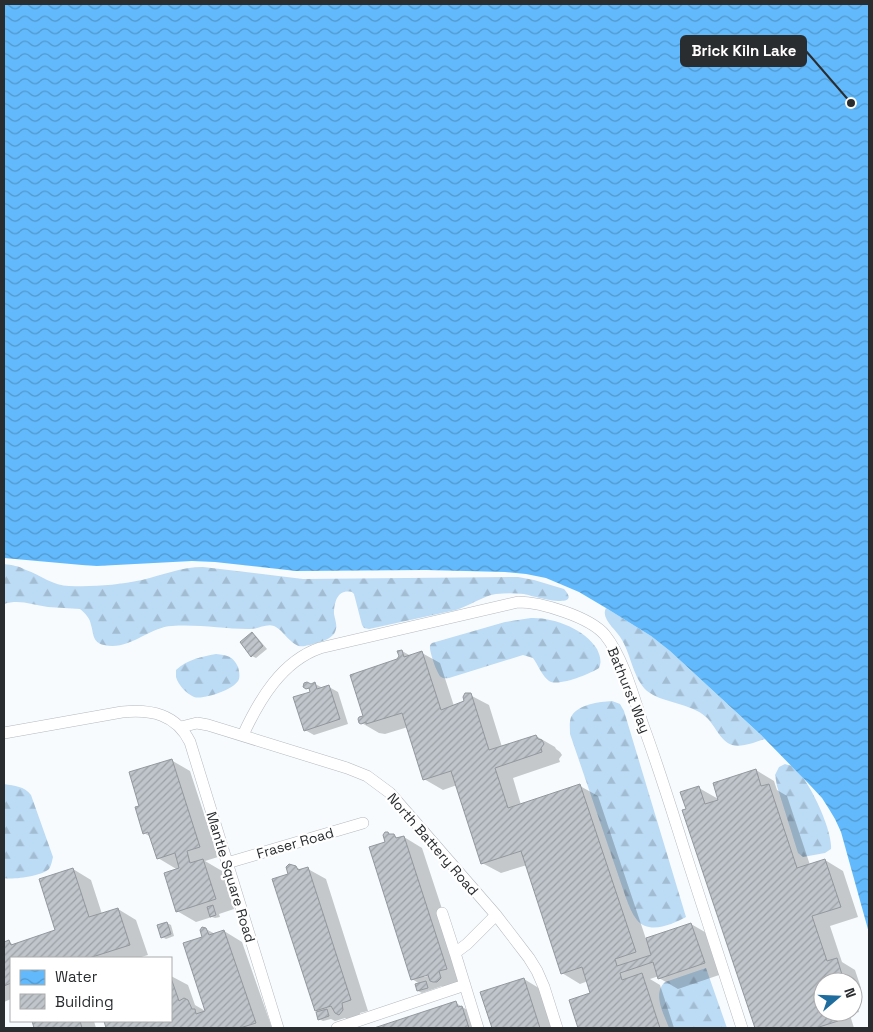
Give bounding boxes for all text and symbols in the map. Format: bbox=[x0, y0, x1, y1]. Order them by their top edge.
callout: Brick Kiln Lake bbox=[681, 36, 806, 66]
text: Brick Kiln Lake bbox=[692, 41, 797, 60]
street label: Bathurst Way bbox=[604, 644, 654, 736]
street label: North Battery Road bbox=[383, 789, 483, 899]
street label: Mantle Square Road bbox=[203, 809, 259, 945]
street label: Fraser Road bbox=[254, 823, 336, 863]
legend bbox=[10, 957, 172, 1022]
text: Water bbox=[55, 967, 98, 986]
north arrow bbox=[813, 972, 863, 1022]
text: N bbox=[840, 985, 860, 1000]
text: Building bbox=[55, 992, 114, 1011]

